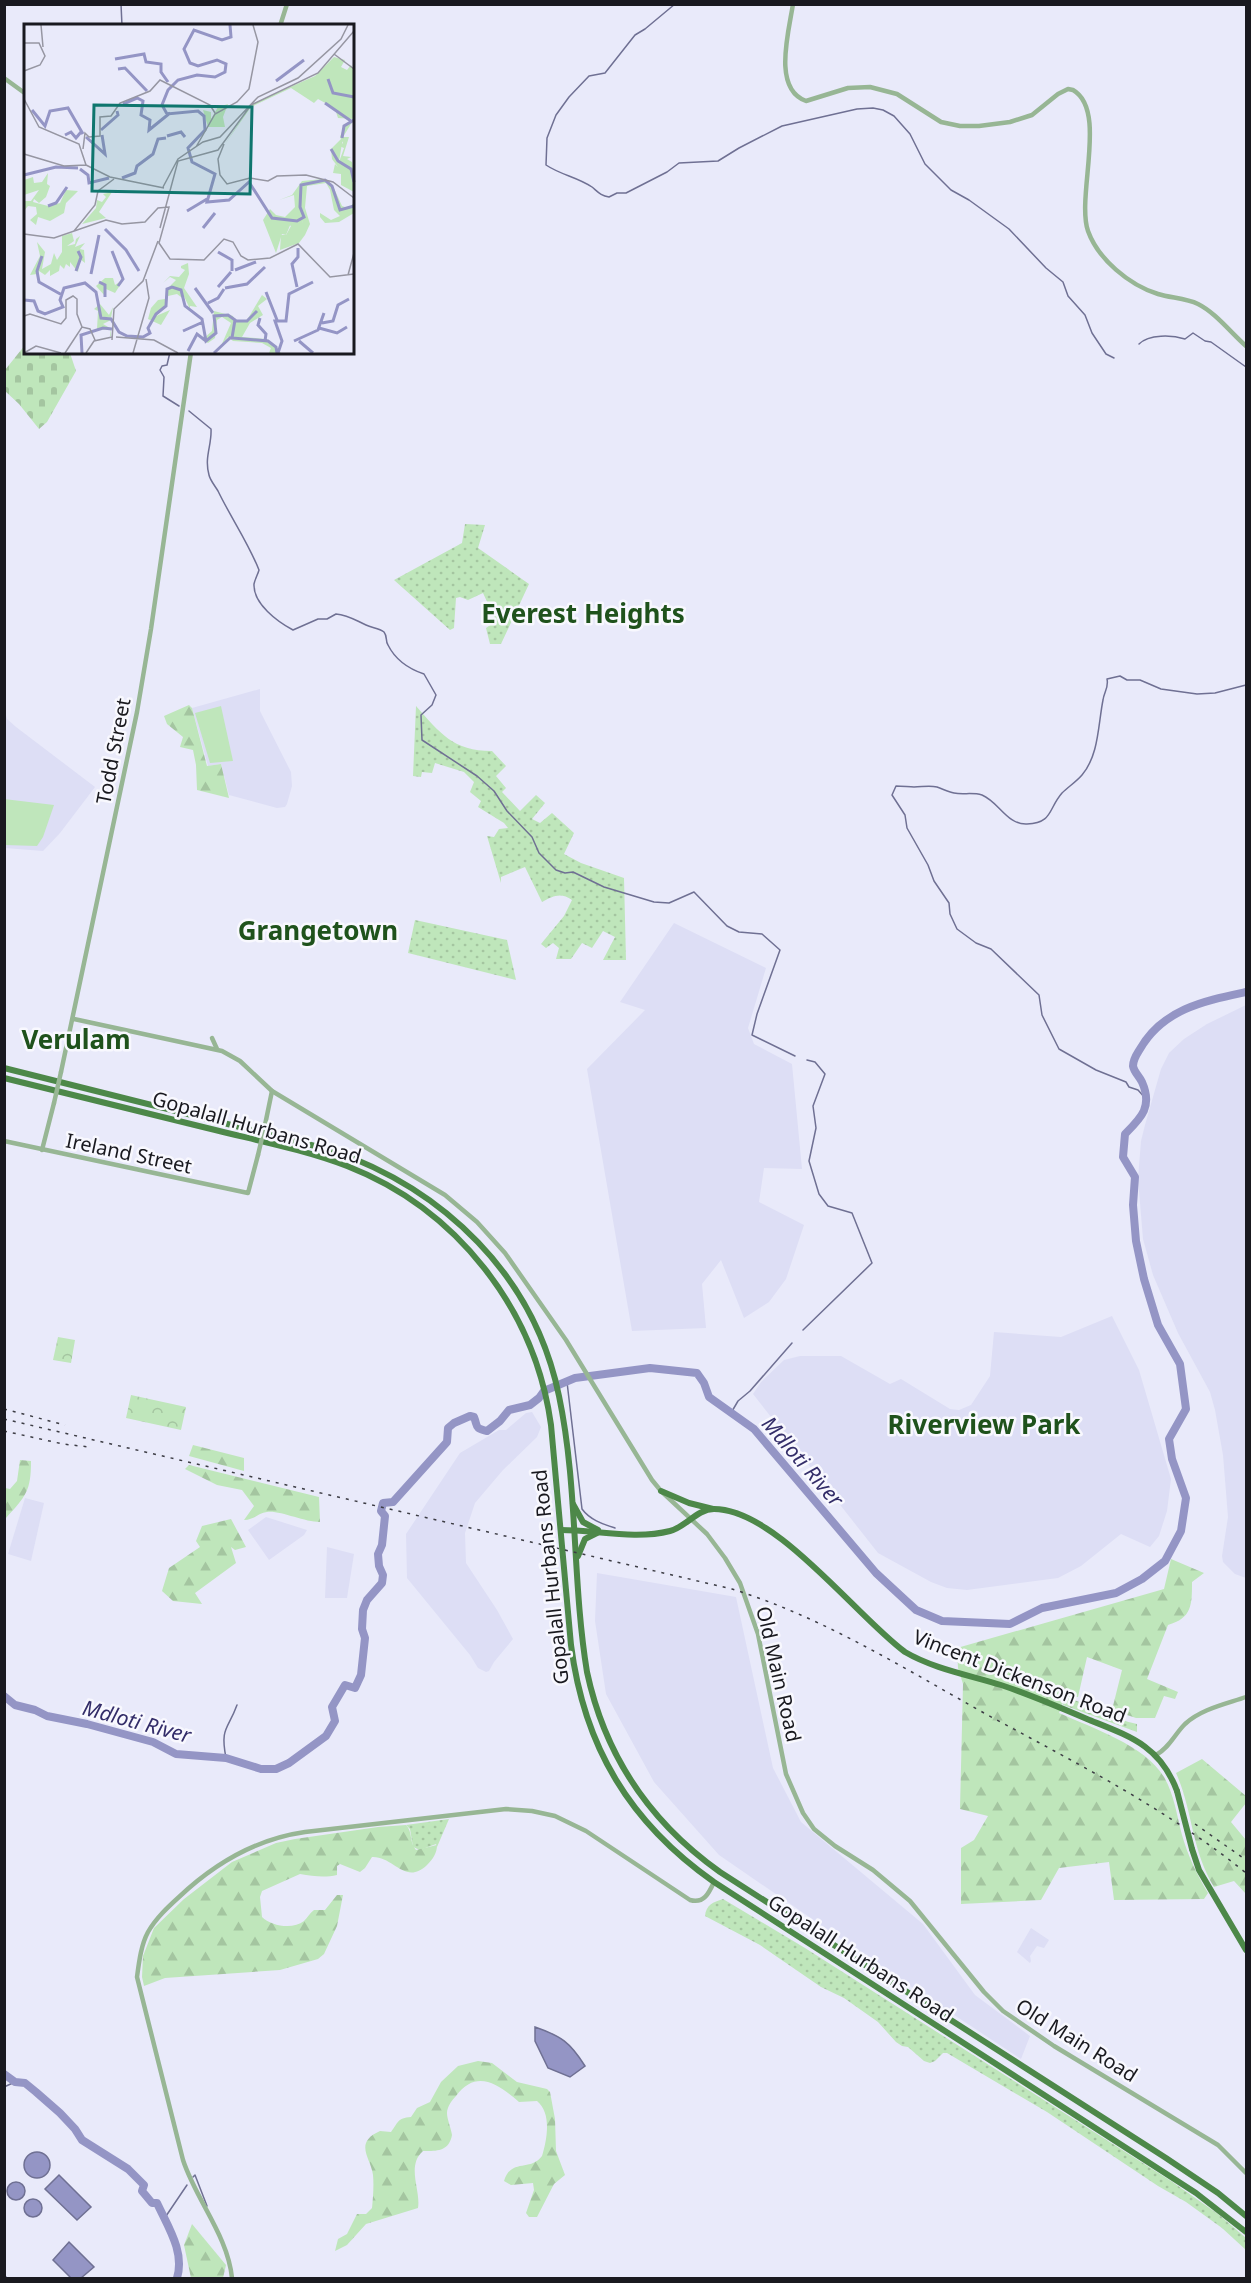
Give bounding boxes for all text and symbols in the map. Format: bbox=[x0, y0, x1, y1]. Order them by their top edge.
inset map bbox=[24, 24, 354, 354]
district label: Everest Heights bbox=[481, 595, 685, 631]
street label: Todd Street bbox=[89, 696, 137, 806]
district label: Grangetown bbox=[238, 912, 398, 948]
district label: Verulam bbox=[21, 1021, 131, 1057]
street label: Gopalall Hurbans Road bbox=[149, 1084, 365, 1170]
street label: Ireland Street bbox=[64, 1126, 194, 1180]
district label: Riverview Park bbox=[888, 1406, 1081, 1442]
water label: Mdloti River bbox=[756, 1410, 851, 1513]
street label: Gopalall Hurbans Road bbox=[525, 1468, 575, 1686]
street label: Old Main Road bbox=[750, 1604, 808, 1744]
street label: Vincent Dickenson Road bbox=[910, 1623, 1130, 1729]
water label: Mdloti River bbox=[80, 1693, 196, 1749]
street label: Gopalall Hurbans Road bbox=[763, 1888, 959, 2028]
street label: Old Main Road bbox=[1011, 1992, 1143, 2088]

